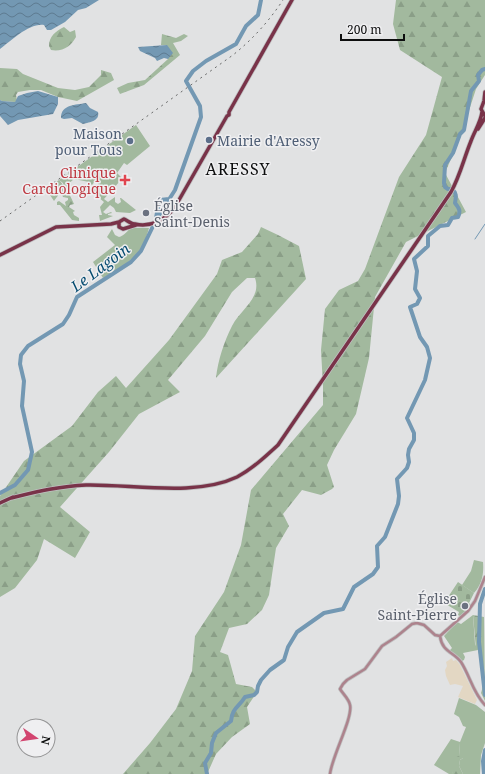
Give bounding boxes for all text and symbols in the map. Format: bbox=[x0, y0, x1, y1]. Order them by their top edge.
scale bar bbox=[341, 16, 404, 42]
text: 200 m bbox=[347, 21, 382, 38]
place label: Maison pour Tous bbox=[55, 124, 122, 159]
place label: Mairie d'Aressy bbox=[217, 131, 320, 150]
marker: Mairie d'Aressy bbox=[204, 135, 214, 145]
marker: Maison pour Tous bbox=[125, 136, 135, 146]
district label: ARESSY bbox=[206, 158, 270, 180]
place label: Clinique Cardiologique bbox=[22, 163, 116, 198]
marker: Clinique Cardiologique bbox=[119, 174, 131, 186]
place label: Église Saint-Denis bbox=[154, 196, 230, 231]
marker: Église Saint-Denis bbox=[141, 208, 151, 218]
water label: Le Lagoin bbox=[66, 238, 134, 296]
place label: Église Saint-Pierre bbox=[378, 589, 457, 624]
marker: Église Saint-Pierre bbox=[460, 601, 470, 611]
north arrow bbox=[16, 718, 56, 758]
text: N bbox=[38, 734, 55, 747]

